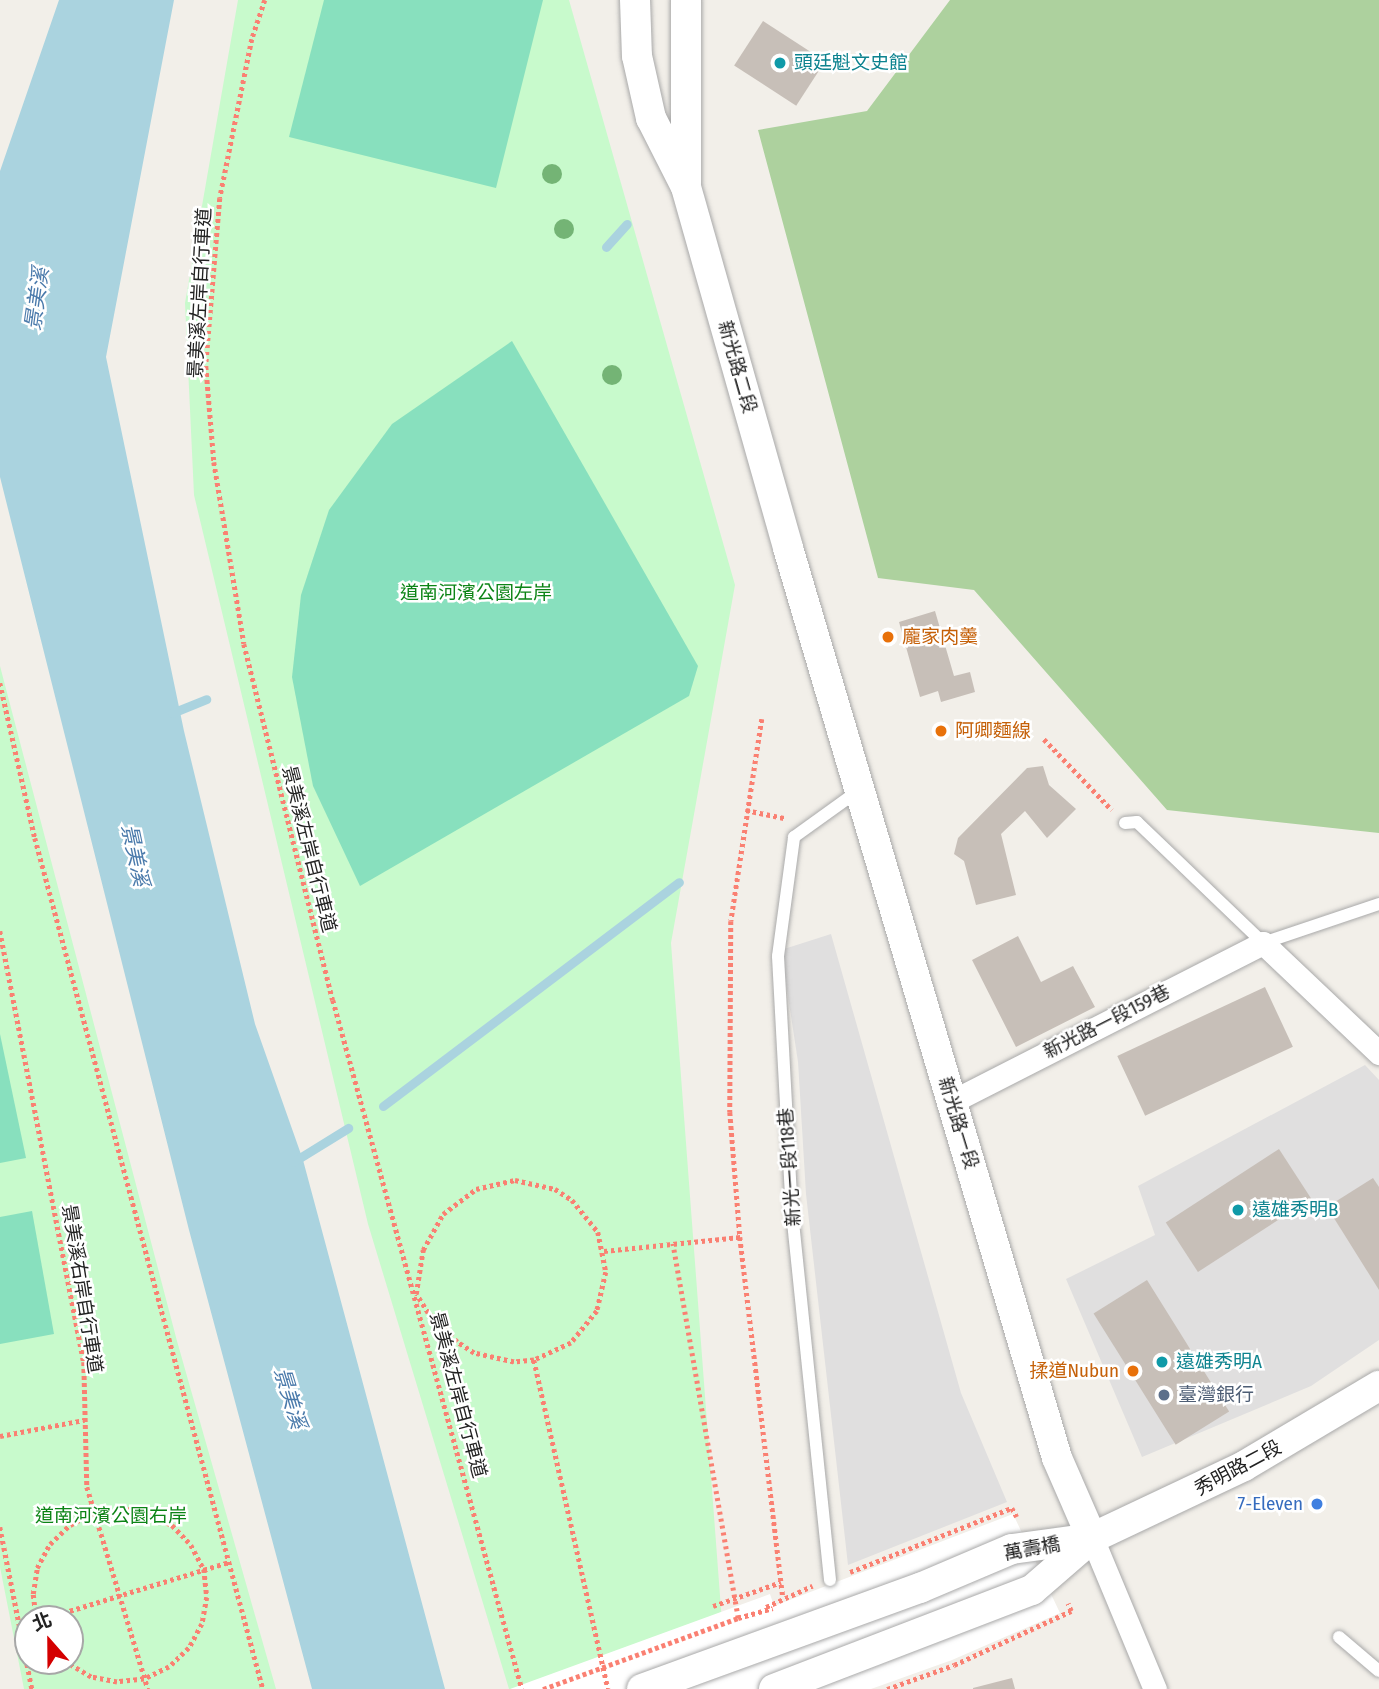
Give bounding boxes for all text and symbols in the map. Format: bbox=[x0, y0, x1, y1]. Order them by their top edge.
place label: 頭廷魁文史館 bbox=[794, 52, 908, 74]
marker: 頭廷魁文史館 bbox=[772, 55, 788, 71]
street label: 景美溪左岸自行車道 bbox=[184, 207, 216, 379]
water label: 景美溪 bbox=[20, 266, 54, 332]
street label: 新光路二段 bbox=[713, 318, 761, 416]
park label: 道南河濱公園左岸 bbox=[400, 582, 552, 604]
place label: 龐家肉羹 bbox=[902, 626, 978, 648]
marker: 龐家肉羹 bbox=[880, 629, 896, 645]
place label: 阿卿麵線 bbox=[955, 720, 1031, 742]
marker: 阿卿麵線 bbox=[933, 723, 949, 739]
street label: 景美溪左岸自行車道 bbox=[277, 763, 341, 935]
water label: 景美溪 bbox=[116, 822, 154, 888]
street label: 新光路一段159巷 bbox=[1040, 980, 1174, 1064]
street label: 新光路一段 bbox=[933, 1074, 983, 1172]
street label: 新光一段118巷 bbox=[774, 1107, 806, 1227]
place label: 遠雄秀明B bbox=[1252, 1199, 1338, 1221]
marker: 遠雄秀明B bbox=[1230, 1202, 1246, 1218]
street label: 景美溪右岸自行車道 bbox=[57, 1203, 107, 1375]
street label: 景美溪左岸自行車道 bbox=[425, 1309, 491, 1481]
place label: 遠雄秀明A bbox=[1176, 1351, 1262, 1373]
marker: 遠雄秀明A bbox=[1154, 1354, 1170, 1370]
place label: 揉道Nubun bbox=[1029, 1360, 1119, 1382]
marker: 揉道Nubun bbox=[1125, 1363, 1141, 1379]
water label: 景美溪 bbox=[269, 1364, 311, 1432]
place label: 臺灣銀行 bbox=[1178, 1384, 1254, 1406]
marker: 臺灣銀行 bbox=[1156, 1387, 1172, 1403]
street label: 秀明路二段 bbox=[1191, 1436, 1285, 1500]
place label: 7-Eleven bbox=[1238, 1493, 1303, 1515]
marker: 7-Eleven bbox=[1309, 1496, 1325, 1512]
park label: 道南河濱公園右岸 bbox=[35, 1505, 187, 1527]
street label: 萬壽橋 bbox=[1002, 1532, 1062, 1566]
north arrow bbox=[14, 1605, 84, 1675]
text: 北 bbox=[29, 1608, 55, 1636]

